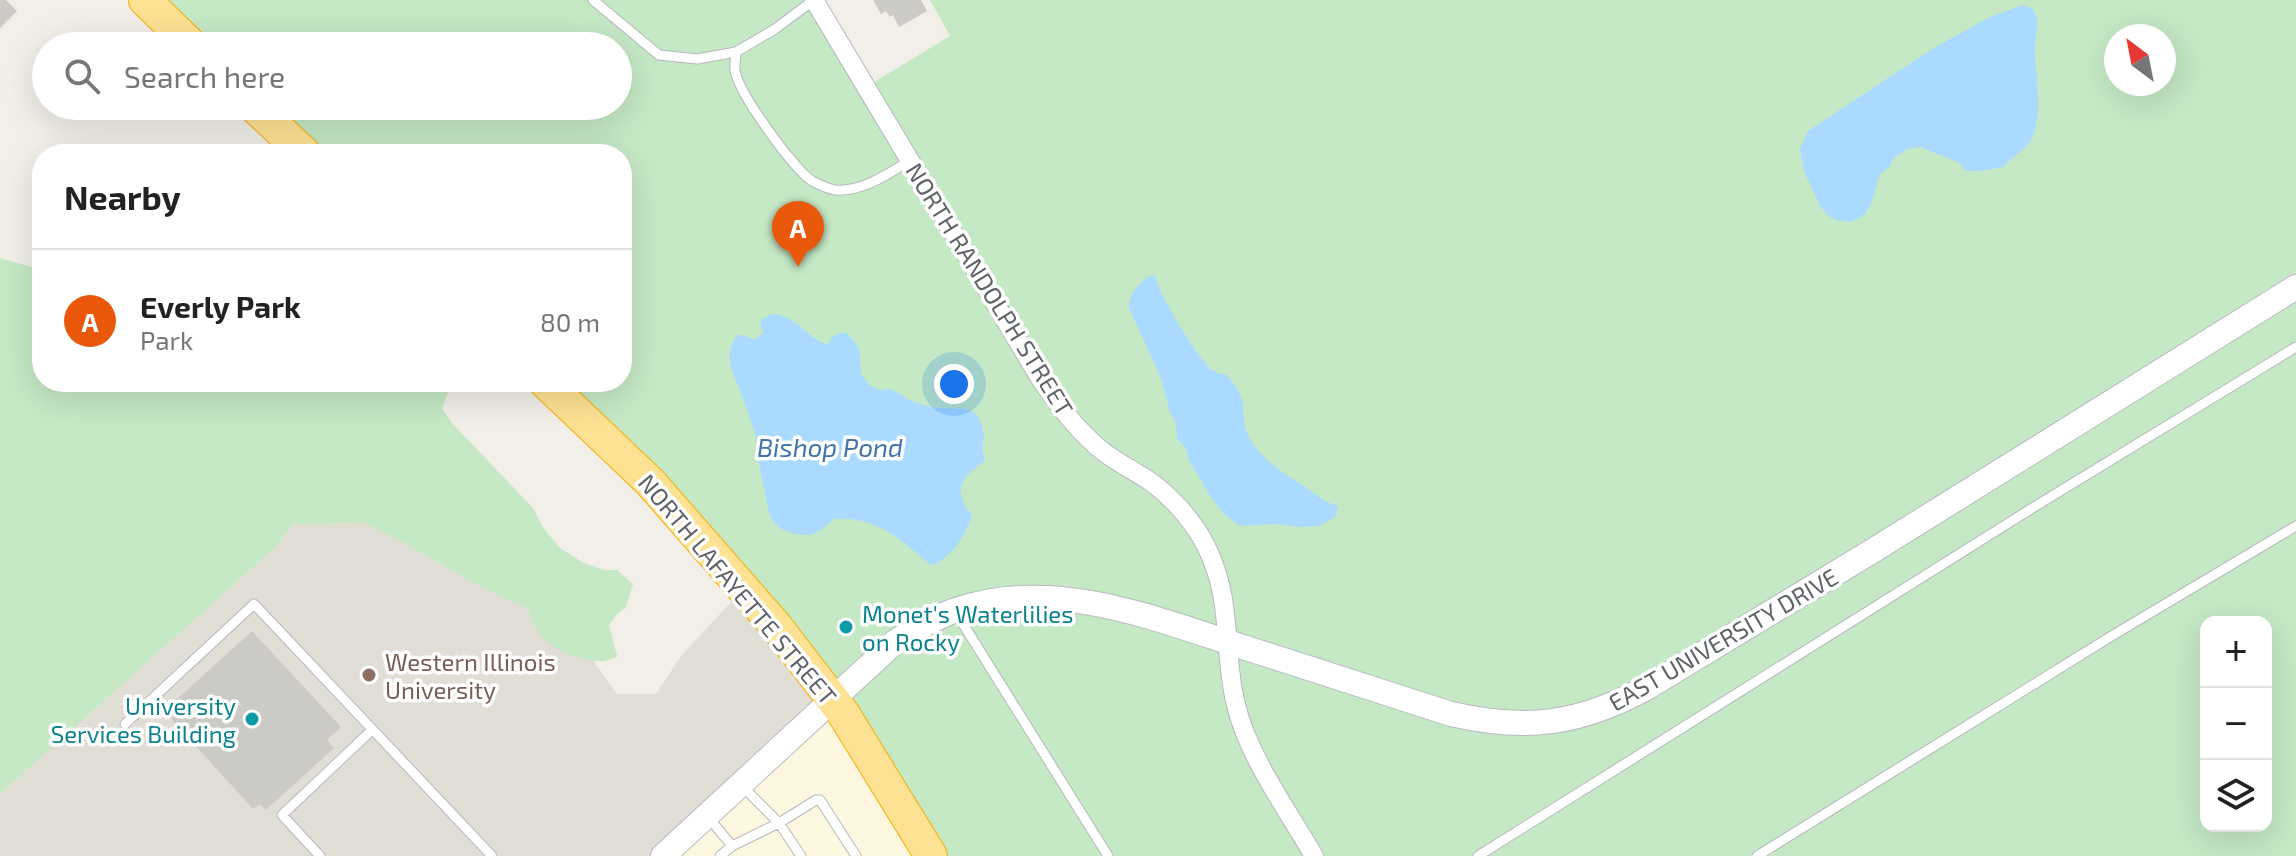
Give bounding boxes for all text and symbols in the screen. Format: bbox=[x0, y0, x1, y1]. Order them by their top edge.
north arrow bbox=[2104, 24, 2176, 96]
search box bbox=[32, 32, 632, 120]
icon: search bbox=[60, 54, 104, 98]
text: Search here bbox=[124, 58, 285, 94]
street label: NORTH RANDOLPH STREET bbox=[900, 157, 1080, 421]
text: Nearby bbox=[64, 176, 181, 217]
pin: A bbox=[772, 201, 824, 267]
text: Everly Park bbox=[140, 288, 301, 324]
text: A bbox=[82, 306, 98, 337]
text: 80 m bbox=[540, 306, 600, 337]
text: Park bbox=[140, 324, 193, 355]
your location bbox=[934, 364, 974, 404]
water label: Bishop Pond bbox=[757, 431, 903, 462]
street label: NORTH LAFAYETTE STREET bbox=[633, 468, 843, 710]
street label: EAST UNIVERSITY DRIVE bbox=[1603, 561, 1843, 717]
place label: Monet's Waterlilies on Rocky bbox=[862, 599, 1073, 656]
map controls bbox=[2200, 616, 2272, 832]
button: + bbox=[2200, 616, 2272, 688]
marker: Monet's Waterlilies on Rocky bbox=[837, 618, 855, 636]
place label: Western Illinois University bbox=[385, 647, 556, 704]
marker: Western Illinois University bbox=[360, 666, 378, 684]
button: − bbox=[2200, 688, 2272, 760]
place label: University Services Building bbox=[51, 691, 236, 748]
marker: University Services Building bbox=[243, 710, 261, 728]
button: layers bbox=[2200, 760, 2272, 832]

